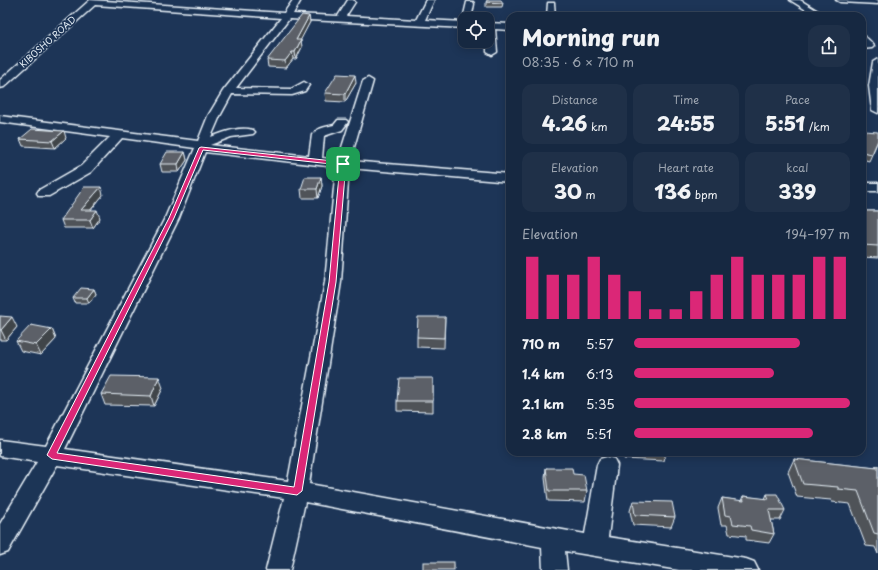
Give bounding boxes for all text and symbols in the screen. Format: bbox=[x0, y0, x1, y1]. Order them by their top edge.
street label: KIBOSHO ROAD bbox=[16, 12, 79, 70]
map controls bbox=[458, 12, 494, 48]
button: locate bbox=[458, 12, 494, 48]
text: Morning run bbox=[522, 20, 660, 53]
button: share bbox=[808, 25, 850, 67]
text: 08:35 · 6 × 710 m bbox=[522, 52, 634, 71]
text: Distance bbox=[552, 91, 598, 108]
text: Time bbox=[673, 91, 699, 108]
text: Pace bbox=[785, 91, 810, 108]
text: 4.26 bbox=[542, 108, 587, 138]
text: 24:55 bbox=[657, 108, 715, 138]
text: 5:51 bbox=[765, 108, 805, 138]
text: km bbox=[587, 118, 608, 135]
text: /km bbox=[805, 118, 830, 135]
pin bbox=[326, 147, 360, 181]
icon: arrive bbox=[332, 153, 354, 175]
text: Elevation bbox=[551, 159, 598, 176]
text: Heart rate bbox=[658, 159, 714, 176]
text: kcal bbox=[786, 159, 808, 176]
text: 30 bbox=[554, 176, 582, 206]
text: 136 bbox=[654, 176, 691, 206]
text: 339 bbox=[778, 176, 816, 206]
text: m bbox=[582, 186, 595, 203]
text: bpm bbox=[691, 186, 718, 203]
text: Elevation bbox=[522, 224, 578, 243]
text: 194–197 m bbox=[785, 224, 850, 243]
text: 710 m bbox=[522, 334, 560, 353]
text: 5:57 bbox=[586, 334, 614, 353]
text: 1.4 km bbox=[522, 364, 565, 383]
text: 6:13 bbox=[586, 364, 613, 383]
text: 2.1 km bbox=[522, 394, 564, 413]
text: 5:35 bbox=[586, 394, 615, 413]
text: 2.8 km bbox=[522, 424, 567, 443]
text: 5:51 bbox=[586, 424, 612, 443]

